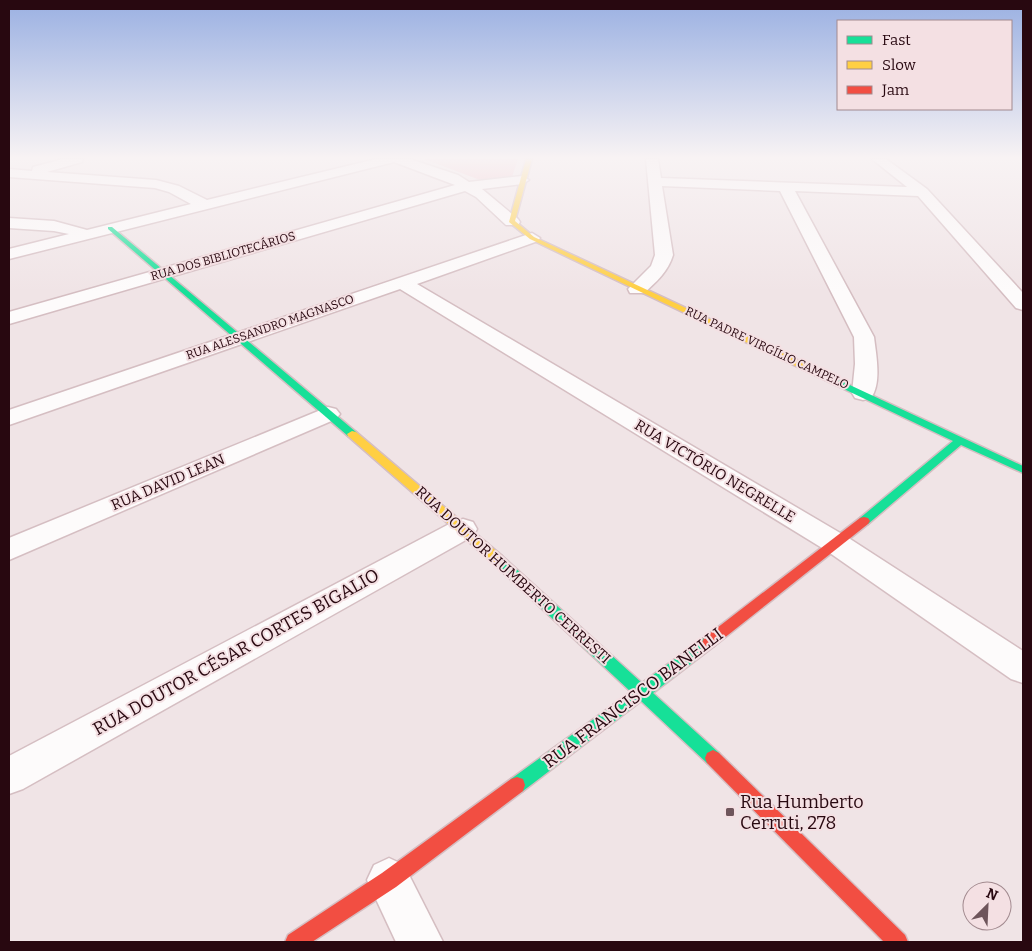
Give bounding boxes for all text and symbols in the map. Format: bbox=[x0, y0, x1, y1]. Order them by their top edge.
legend bbox=[837, 20, 1012, 110]
text: Fast bbox=[882, 31, 911, 49]
text: Slow bbox=[882, 56, 917, 74]
text: Jam bbox=[881, 81, 910, 99]
street label: RUA DOS BIBLIOTECÁRIOS bbox=[149, 228, 297, 283]
street label: RUA ALESSANDRO MAGNASCO bbox=[184, 292, 356, 362]
street label: RUA PADRE VIRGÍLIO CAMPELO bbox=[683, 303, 851, 392]
street label: RUA VICTÓRIO NEGRELLE bbox=[631, 416, 799, 526]
street label: RUA DAVID LEAN bbox=[108, 450, 228, 514]
street label: RUA DOUTOR HUMBERTO CERRESTI bbox=[412, 483, 614, 667]
street label: RUA DOUTOR CÉSAR CORTES BIGALIO bbox=[89, 563, 383, 740]
street label: RUA FRANCISCO BANELLI bbox=[539, 623, 727, 773]
place label: Rua Humberto Cerruti, 278 bbox=[740, 791, 864, 834]
marker: Rua Humberto Cerruti, 278 bbox=[724, 806, 736, 818]
north arrow bbox=[962, 881, 1012, 931]
text: N bbox=[984, 885, 1001, 905]

